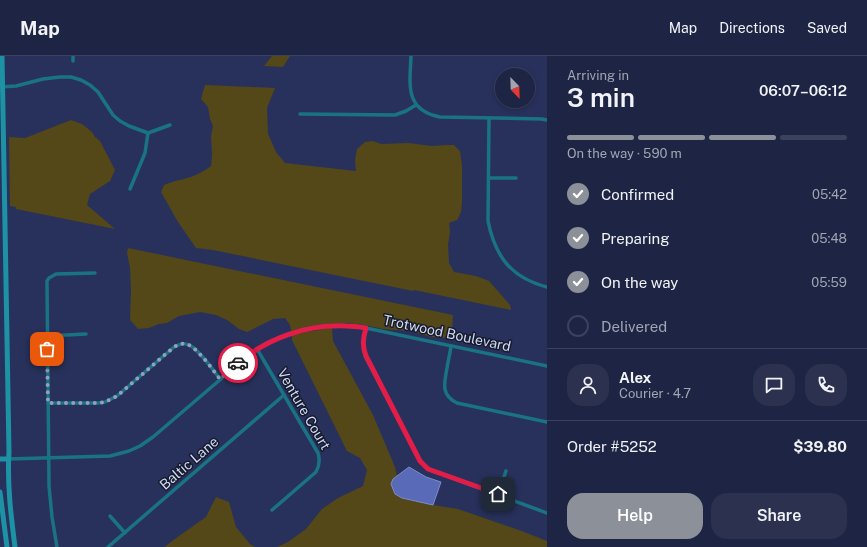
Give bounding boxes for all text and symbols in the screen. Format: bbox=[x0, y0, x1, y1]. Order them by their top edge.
text: Map bbox=[20, 17, 60, 39]
text: Map bbox=[669, 20, 697, 36]
text: Directions bbox=[719, 20, 785, 36]
text: Saved bbox=[807, 20, 847, 36]
north arrow bbox=[495, 68, 535, 108]
map controls bbox=[495, 68, 535, 108]
text: Arriving in bbox=[567, 68, 629, 83]
text: 3 min bbox=[567, 82, 635, 113]
text: 06:07–06:12 bbox=[759, 82, 847, 99]
text: On the way · 590 m bbox=[567, 146, 682, 161]
icon: check bbox=[567, 183, 589, 205]
text: Confirmed bbox=[601, 186, 674, 203]
text: 05:42 bbox=[812, 187, 847, 202]
icon: check bbox=[567, 227, 589, 249]
text: Preparing bbox=[601, 230, 670, 247]
text: 05:48 bbox=[811, 231, 847, 246]
icon: check bbox=[567, 271, 589, 293]
text: On the way bbox=[601, 274, 678, 291]
text: 05:59 bbox=[811, 275, 847, 290]
street label: Trotwood Boulevard bbox=[382, 312, 512, 354]
text: Delivered bbox=[601, 318, 667, 335]
pin bbox=[30, 332, 64, 366]
icon: bag bbox=[36, 338, 58, 360]
courier bbox=[218, 343, 258, 383]
icon: car bbox=[227, 352, 249, 374]
button: person bbox=[567, 364, 609, 406]
button: chat bbox=[753, 364, 795, 406]
button: phone bbox=[805, 364, 847, 406]
street label: Venture Court bbox=[274, 366, 334, 452]
text: Alex bbox=[619, 369, 651, 386]
text: Courier · 4.7 bbox=[619, 386, 691, 401]
street label: Baltic Lane bbox=[156, 433, 222, 493]
text: Order #5252 bbox=[567, 438, 657, 455]
text: $39.80 bbox=[793, 438, 847, 455]
pin bbox=[481, 477, 515, 511]
icon: home bbox=[487, 483, 509, 505]
button: Help bbox=[567, 493, 703, 539]
button: Share bbox=[711, 493, 847, 539]

